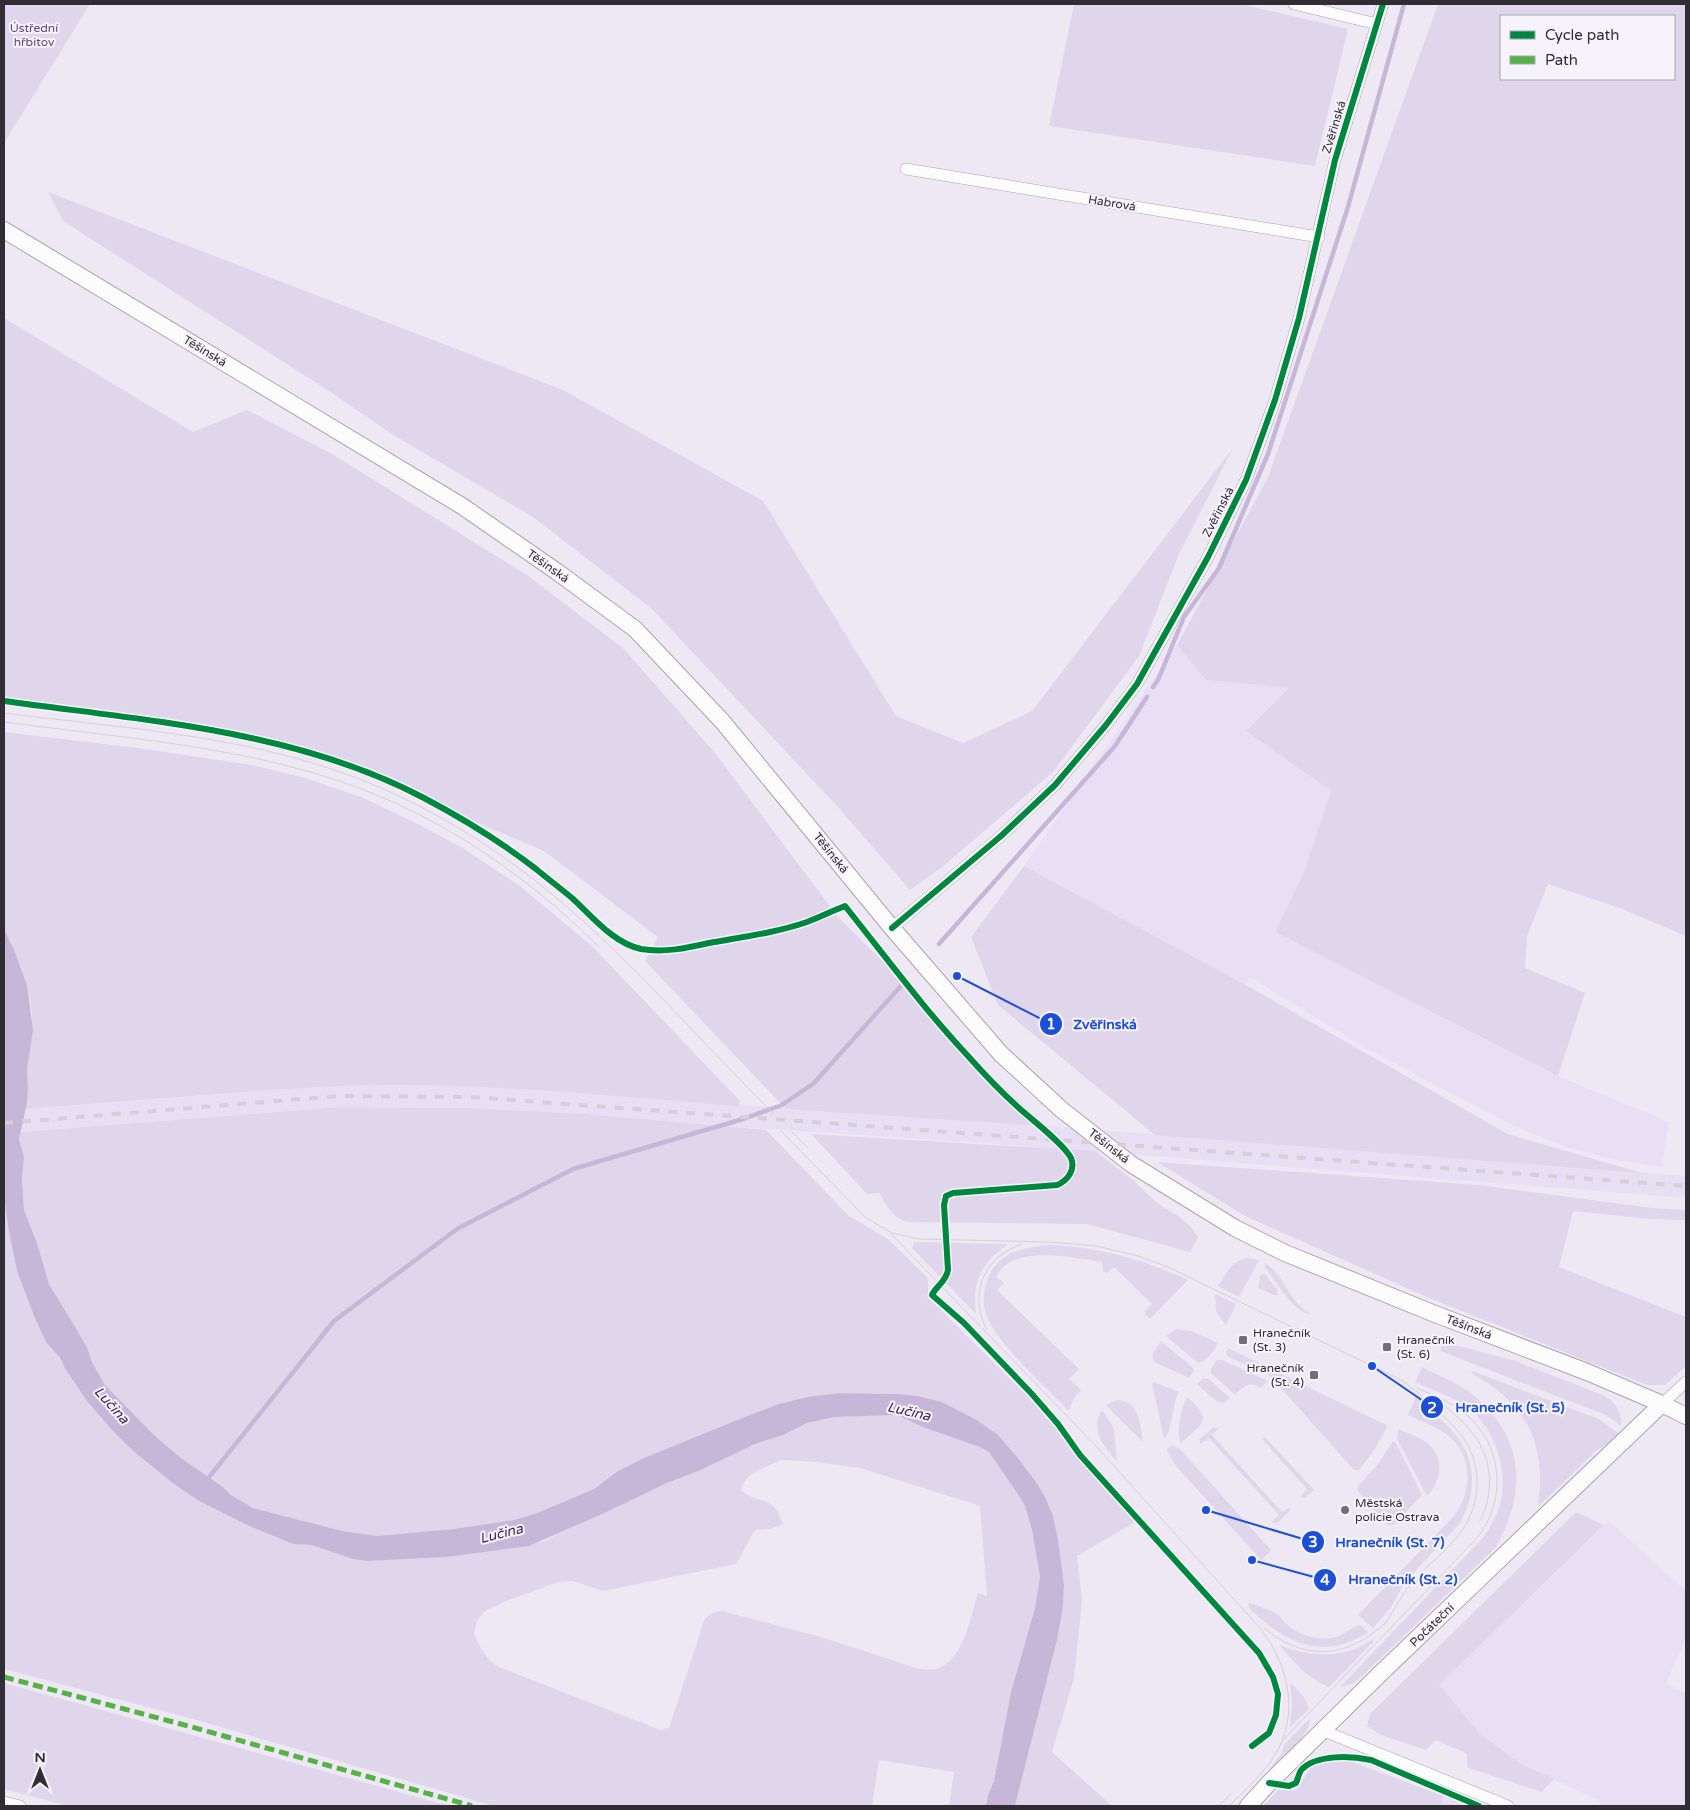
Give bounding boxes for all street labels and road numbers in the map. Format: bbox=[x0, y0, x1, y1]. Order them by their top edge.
street label: Zvěřinská bbox=[1319, 99, 1349, 155]
street label: Habrová bbox=[1087, 192, 1137, 214]
street label: Těšínská bbox=[181, 333, 229, 369]
street label: Zvěřinská bbox=[1199, 485, 1237, 539]
street label: Těšínská bbox=[524, 546, 572, 586]
street label: Těšínská bbox=[810, 830, 852, 876]
street label: Těšínská bbox=[1086, 1126, 1132, 1166]
street label: Těšínská bbox=[1444, 1312, 1494, 1342]
street label: Počáteční bbox=[1407, 1600, 1457, 1650]

